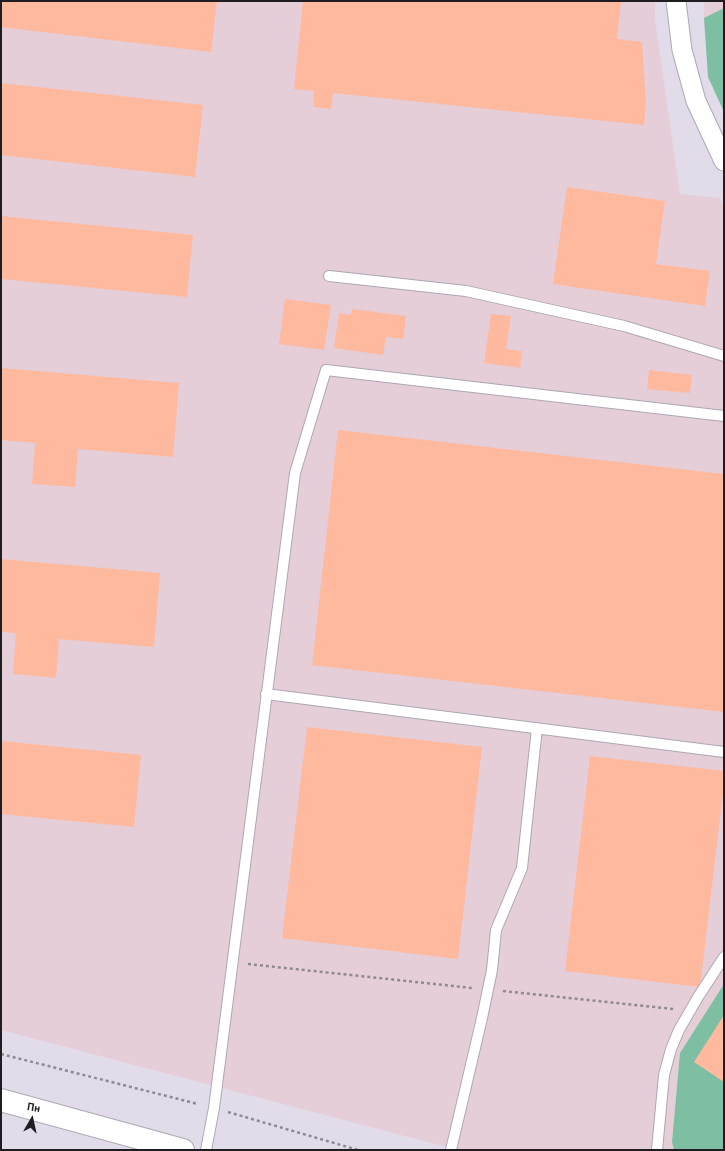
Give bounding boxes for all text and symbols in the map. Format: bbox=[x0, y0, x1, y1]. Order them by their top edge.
north arrow bbox=[12, 1099, 52, 1139]
text: Пн bbox=[26, 1099, 41, 1115]

